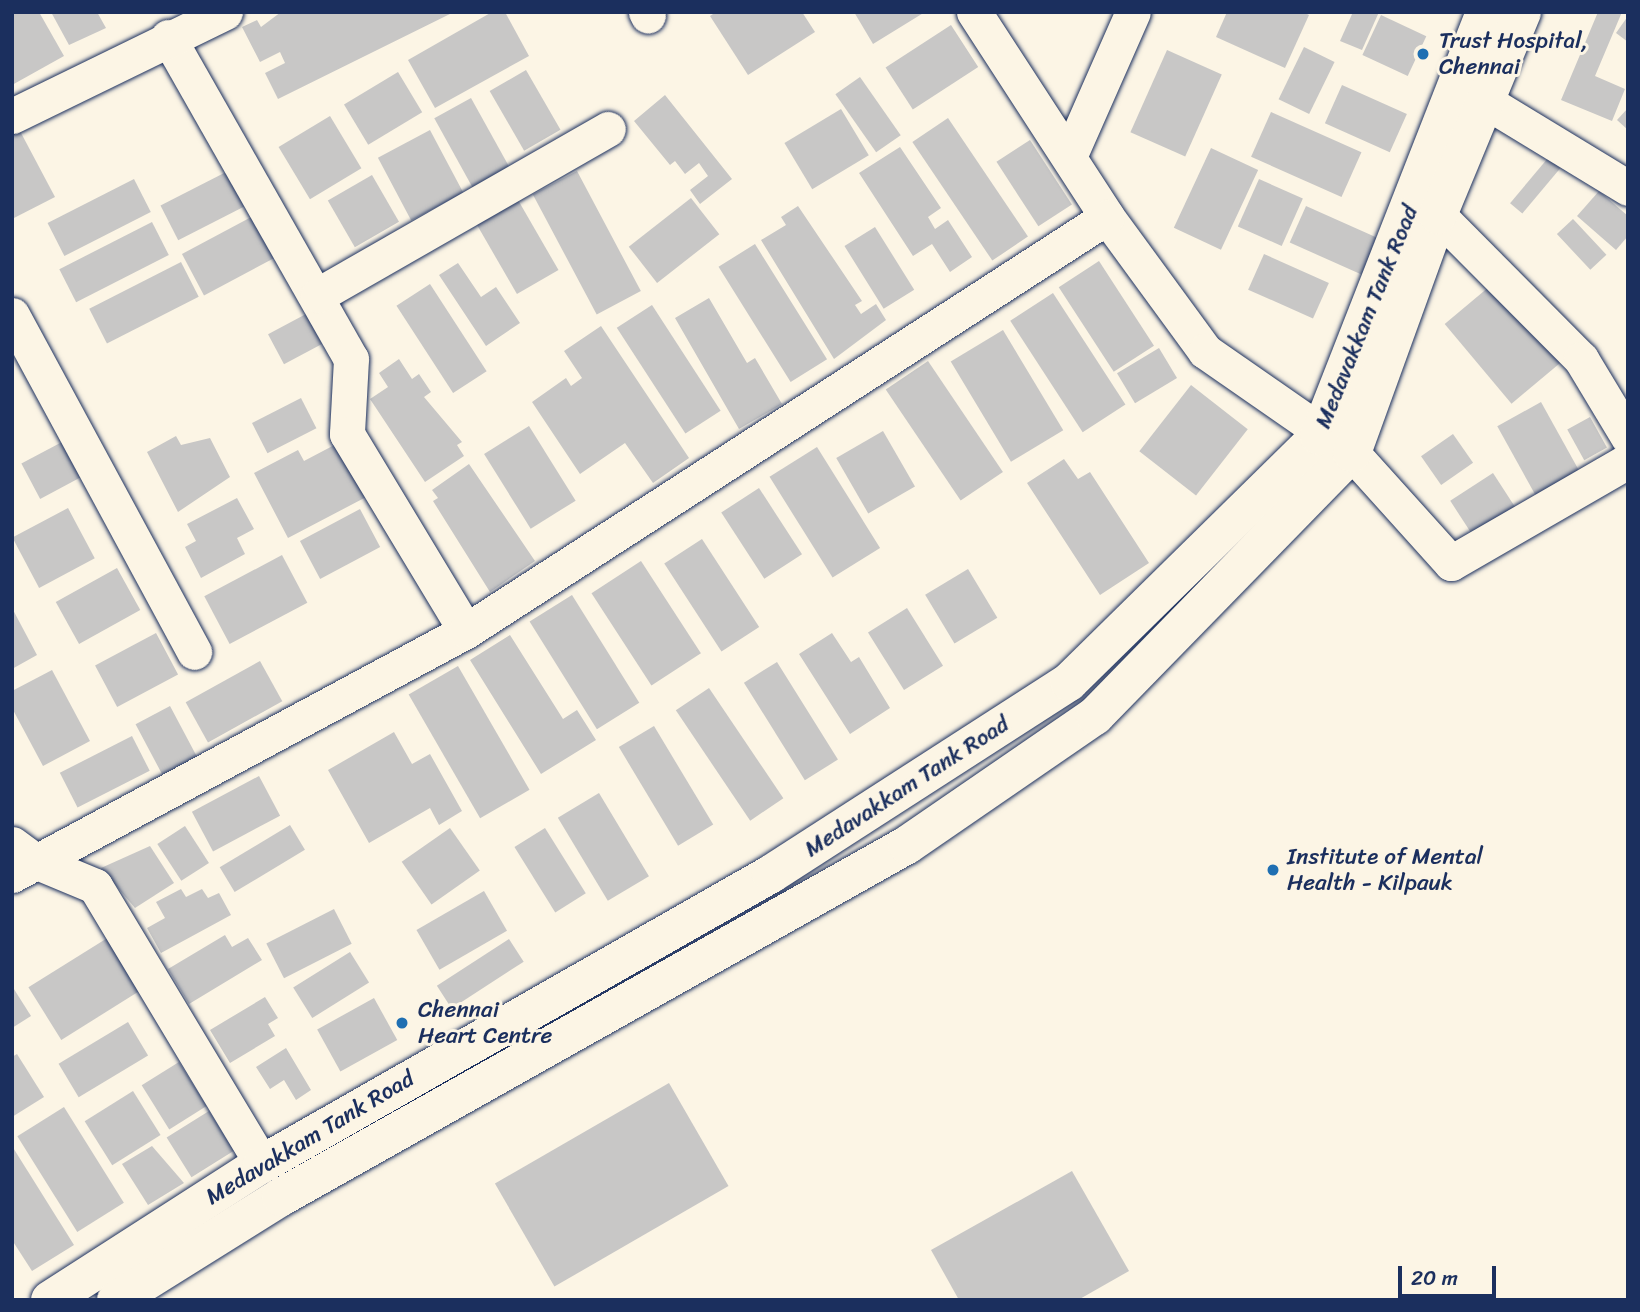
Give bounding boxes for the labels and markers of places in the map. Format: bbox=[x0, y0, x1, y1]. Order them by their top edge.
place label: Trust Hospital, Chennai bbox=[1439, 27, 1588, 81]
marker: Trust Hospital, Chennai bbox=[1413, 44, 1433, 64]
place label: Institute of Mental Health - Kilpauk bbox=[1287, 843, 1483, 897]
marker: Institute of Mental Health - Kilpauk bbox=[1265, 862, 1281, 878]
place label: Chennai Heart Centre bbox=[418, 996, 553, 1050]
marker: Chennai Heart Centre bbox=[392, 1013, 412, 1033]

